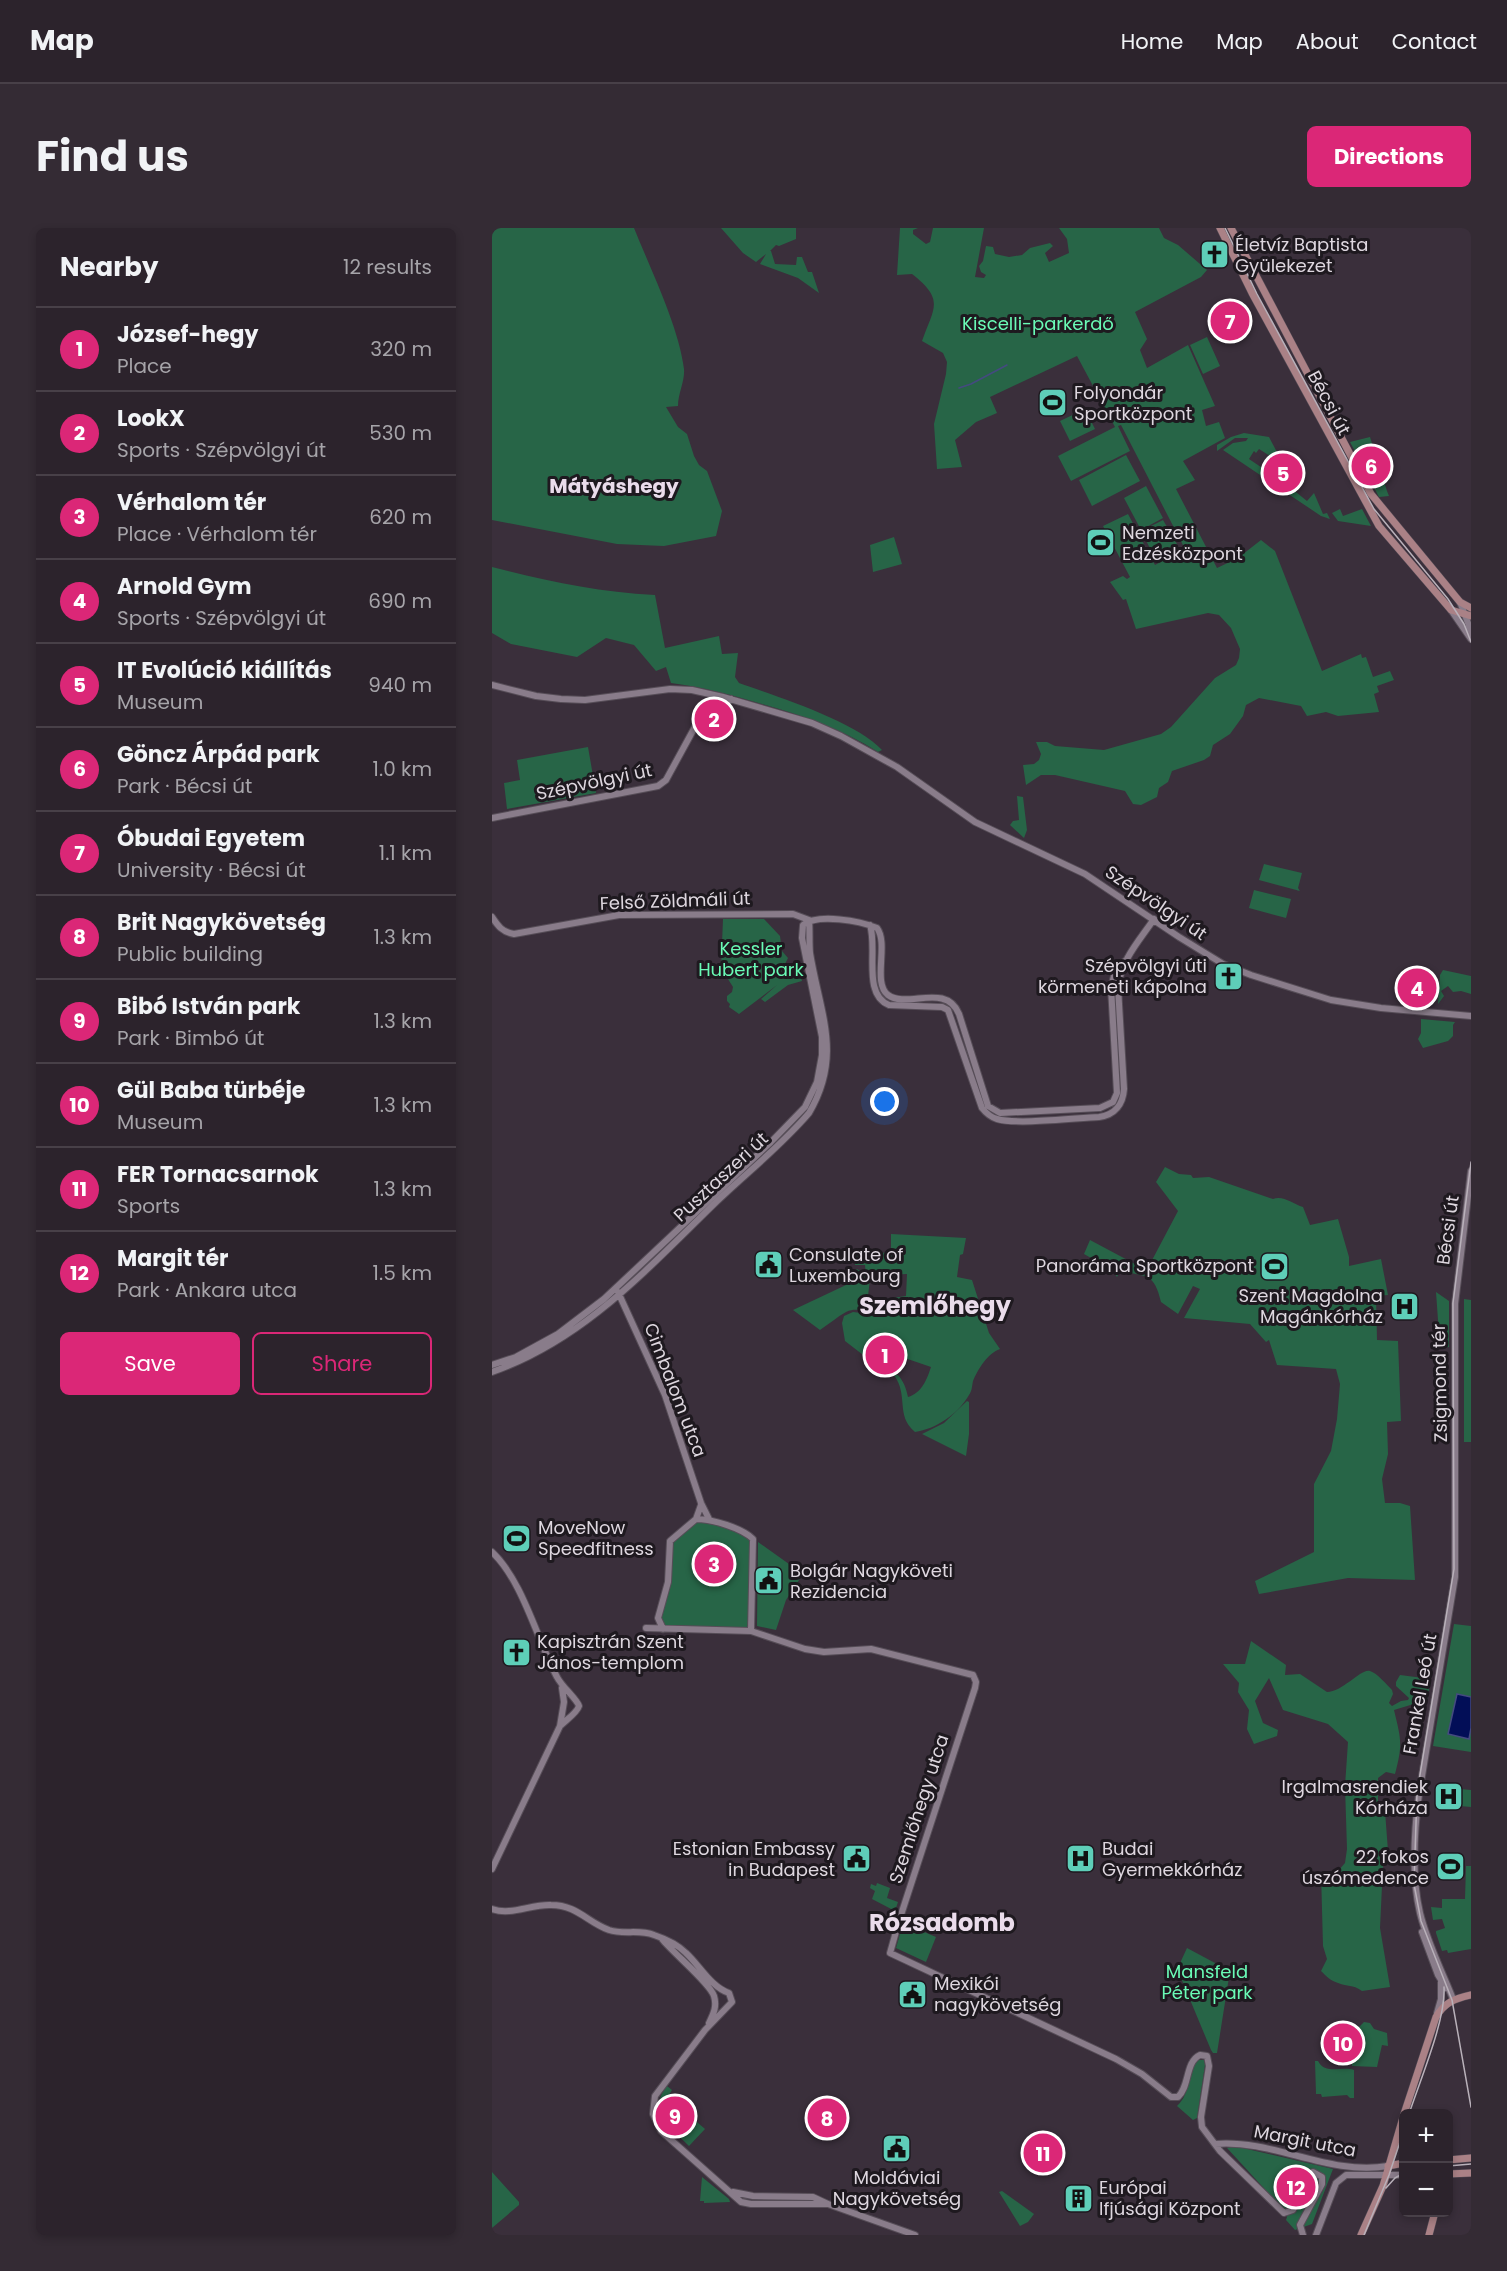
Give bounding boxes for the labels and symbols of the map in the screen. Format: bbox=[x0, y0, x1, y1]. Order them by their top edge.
place label: Életvíz Baptista Gyülekezet bbox=[1235, 232, 1368, 278]
church icon: Életvíz Baptista Gyülekezet bbox=[1198, 239, 1230, 271]
pin: 7 bbox=[1210, 298, 1250, 344]
park label: Kiscelli-parkerdő bbox=[962, 311, 1114, 336]
street label: Bécsi út bbox=[1302, 366, 1357, 439]
place label: Folyondár Sportközpont bbox=[1074, 380, 1192, 426]
sports icon: Folyondár Sportközpont bbox=[1037, 387, 1069, 419]
pin: 6 bbox=[1352, 444, 1390, 488]
pin: 5 bbox=[1264, 450, 1302, 496]
district label: Mátyáshegy bbox=[549, 472, 679, 500]
place label: Nemzeti Edzésközpont bbox=[1122, 520, 1243, 566]
sports icon: Nemzeti Edzésközpont bbox=[1085, 527, 1117, 559]
pin: 2 bbox=[694, 696, 734, 742]
street label: Szépvölgyi út bbox=[534, 757, 654, 806]
street label: Szépvölgyi út bbox=[1100, 859, 1212, 946]
street label: Felső Zöldmáli út bbox=[599, 885, 751, 916]
park label: Kessler Hubert park bbox=[698, 936, 805, 982]
place label: Szépvölgyi úti körmeneti kápolna bbox=[1038, 953, 1207, 999]
church icon: Szépvölgyi úti körmeneti kápolna bbox=[1212, 960, 1244, 992]
pin: 4 bbox=[1398, 966, 1436, 1011]
your location bbox=[870, 1087, 899, 1116]
street label: Pusztaszeri út bbox=[668, 1126, 773, 1227]
street label: Bécsi út bbox=[1430, 1194, 1465, 1266]
place label: Consulate of Luxembourg bbox=[789, 1242, 903, 1288]
public building icon: Consulate of Luxembourg bbox=[752, 1249, 784, 1281]
sports icon: Panoráma Sportközpont bbox=[1259, 1250, 1291, 1282]
place label: Panoráma Sportközpont bbox=[1036, 1253, 1254, 1278]
place label: Szent Magdolna Magánkórház bbox=[1239, 1283, 1383, 1329]
district label: Szemlőhegy bbox=[859, 1289, 1012, 1322]
hospital icon: Szent Magdolna Magánkórház bbox=[1388, 1290, 1420, 1322]
street label: Cimbalom utca bbox=[638, 1319, 713, 1460]
street label: Zsigmond tér bbox=[1426, 1323, 1453, 1443]
pin: 1 bbox=[866, 1332, 904, 1378]
place label: MoveNow Speedfitness bbox=[538, 1515, 654, 1561]
sports icon: MoveNow Speedfitness bbox=[501, 1522, 533, 1554]
pin: 3 bbox=[694, 1542, 734, 1586]
place label: Bolgár Nagyköveti Rezidencia bbox=[790, 1558, 953, 1604]
public building icon: Bolgár Nagyköveti Rezidencia bbox=[753, 1565, 785, 1597]
place label: Kapisztrán Szent János-templom bbox=[537, 1629, 684, 1675]
street label: Frankel Leó út bbox=[1397, 1631, 1442, 1756]
church icon: Kapisztrán Szent János-templom bbox=[500, 1636, 532, 1668]
street label: Szemlőhegy utca bbox=[883, 1731, 954, 1887]
place label: Irgalmasrendiek Kórháza bbox=[1282, 1774, 1429, 1820]
hospital icon: Irgalmasrendiek Kórháza bbox=[1433, 1781, 1465, 1813]
place label: Estonian Embassy in Budapest bbox=[673, 1836, 835, 1882]
place label: Budai Gyermekkórház bbox=[1102, 1836, 1242, 1882]
public building icon: Estonian Embassy in Budapest bbox=[840, 1843, 872, 1875]
hospital icon: Budai Gyermekkórház bbox=[1065, 1843, 1097, 1875]
place label: 22 fokos úszómedence bbox=[1302, 1844, 1429, 1890]
sports icon: 22 fokos úszómedence bbox=[1434, 1851, 1466, 1883]
district label: Rózsadomb bbox=[869, 1906, 1015, 1939]
park label: Mansfeld Péter park bbox=[1161, 1959, 1253, 2005]
place label: Mexikói nagykövetség bbox=[934, 1971, 1061, 2017]
public building icon: Mexikói nagykövetség bbox=[897, 1978, 929, 2010]
pin: 10 bbox=[1324, 2020, 1362, 2066]
pin: 9 bbox=[656, 2094, 694, 2138]
pin: 8 bbox=[808, 2096, 846, 2140]
street label: Margit utca bbox=[1252, 2118, 1358, 2163]
pin: 11 bbox=[1024, 2130, 1062, 2176]
public building icon: Moldáviai Nagykövetség bbox=[881, 2133, 913, 2165]
pin: 12 bbox=[1276, 2164, 1316, 2210]
place label: Moldáviai Nagykövetség bbox=[833, 2165, 961, 2211]
place label: Európai Ifjúsági Központ bbox=[1099, 2175, 1241, 2221]
building icon: Európai Ifjúsági Központ bbox=[1062, 2182, 1094, 2214]

